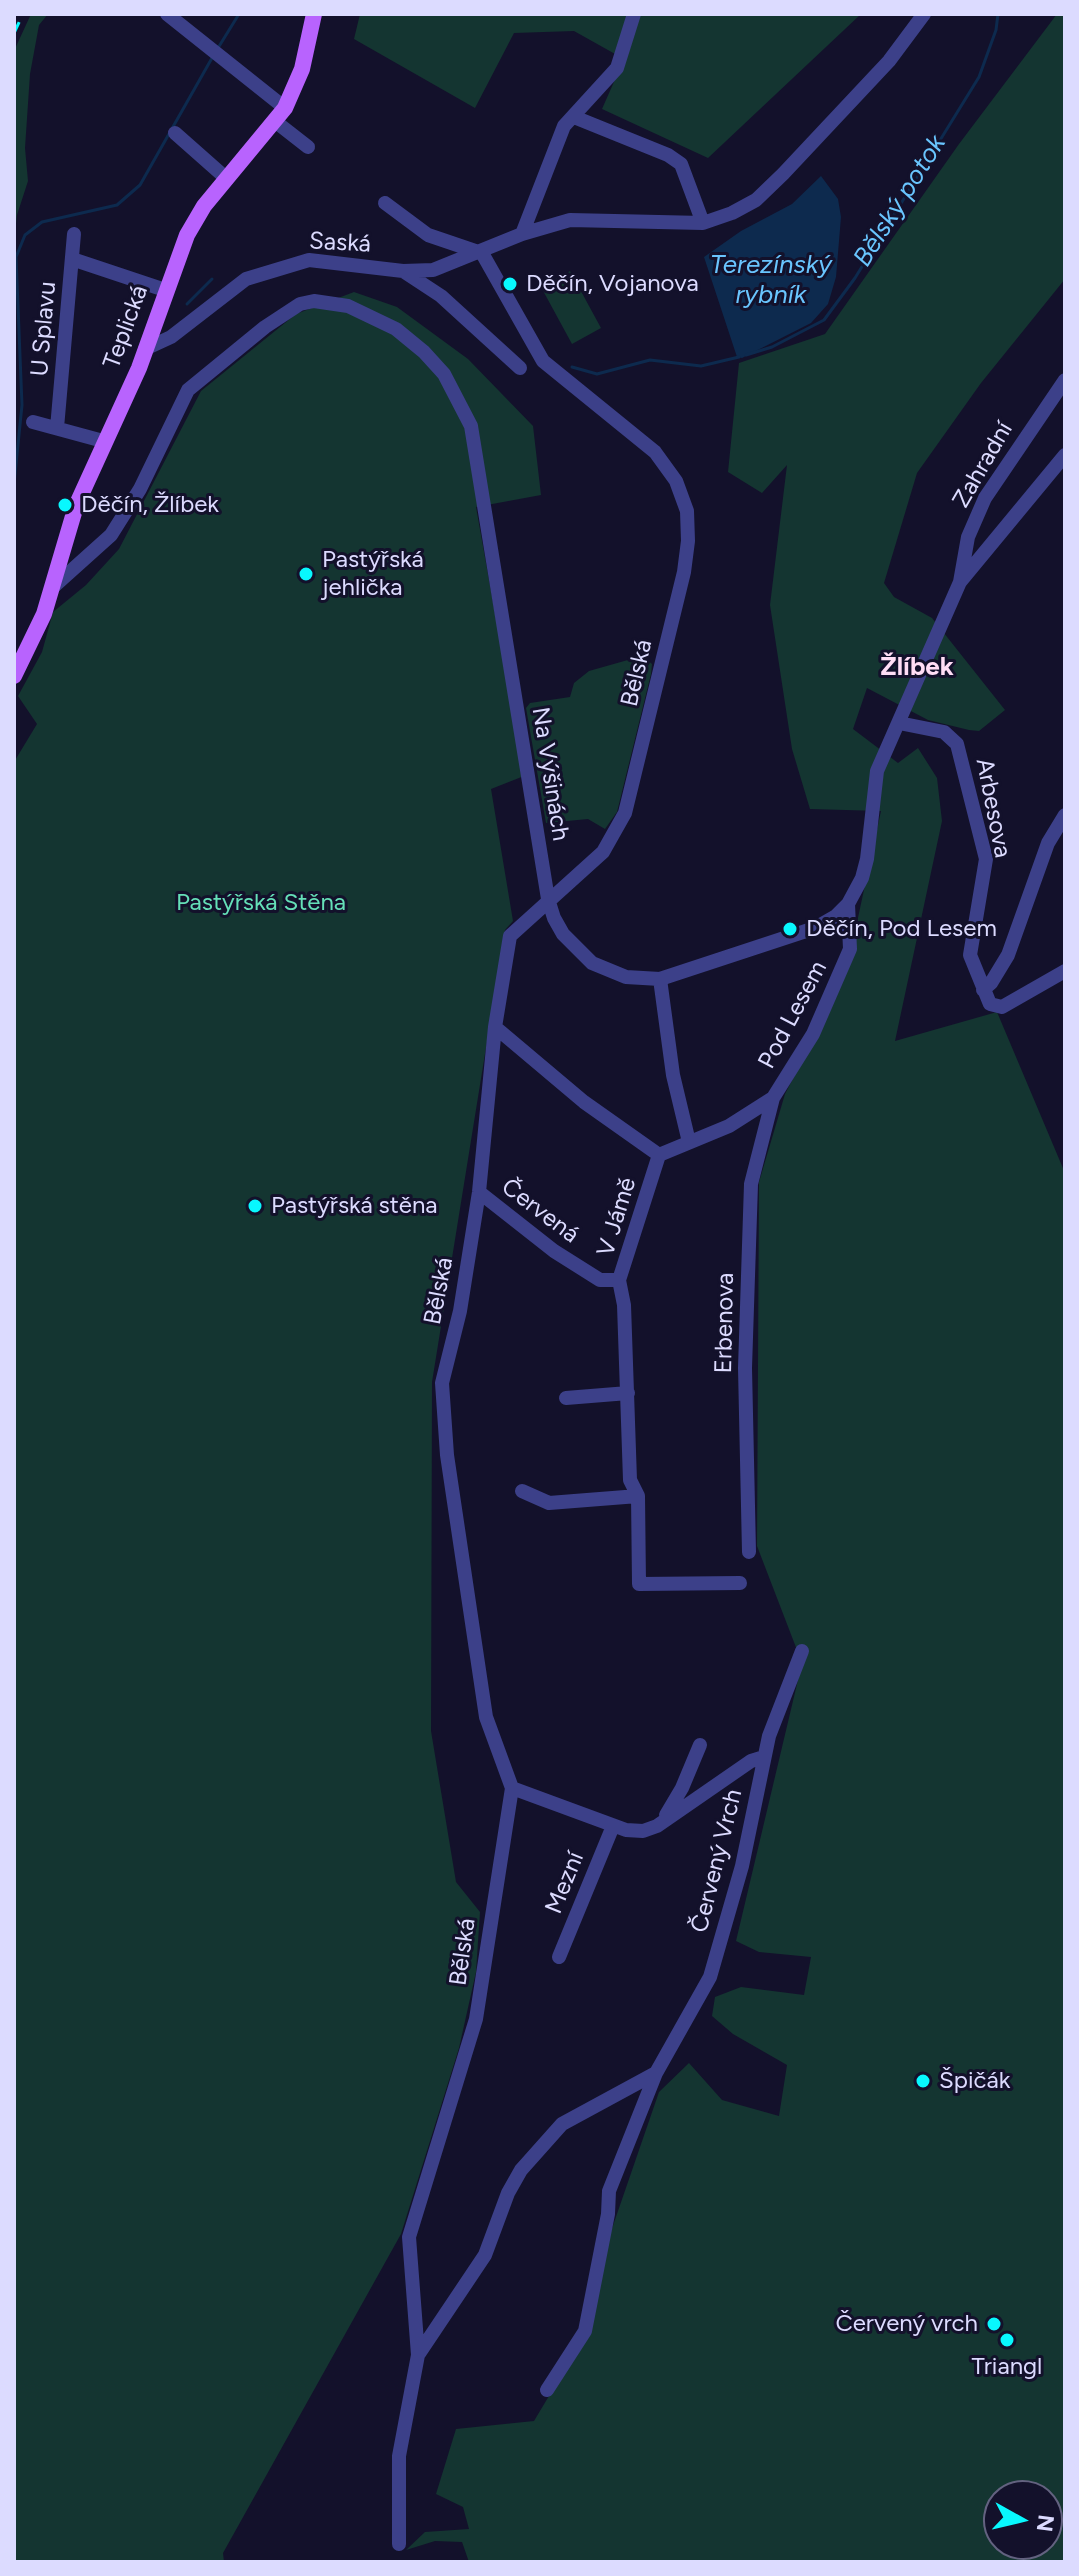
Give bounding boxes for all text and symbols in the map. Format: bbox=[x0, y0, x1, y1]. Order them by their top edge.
water label: Bělský potok bbox=[847, 130, 953, 272]
street label: Saská bbox=[308, 227, 372, 259]
water label: Terezínský rybník bbox=[710, 249, 832, 310]
place label: Děčín, Vojanova bbox=[526, 270, 699, 298]
marker: Děčín, Vojanova bbox=[501, 275, 519, 293]
street label: U Splavu bbox=[26, 280, 62, 378]
street label: Teplická bbox=[98, 281, 154, 373]
street label: Zahradní bbox=[947, 417, 1019, 513]
place label: Děčín, Žlíbek bbox=[81, 491, 219, 519]
marker: Děčín, Žlíbek bbox=[56, 496, 74, 514]
place label: Pastýřská jehlička bbox=[322, 546, 424, 602]
marker: Pastýřská jehlička bbox=[297, 565, 315, 583]
street label: Bělská bbox=[615, 637, 659, 709]
district label: Žlíbek bbox=[880, 651, 954, 683]
street label: Na Výšinách bbox=[525, 705, 575, 843]
street label: Arbesova bbox=[969, 756, 1017, 860]
park label: Pastýřská Stěna bbox=[176, 889, 346, 917]
place label: Děčín, Pod Lesem bbox=[806, 915, 997, 943]
marker: Děčín, Pod Lesem bbox=[781, 920, 799, 938]
street label: Pod Lesem bbox=[753, 956, 833, 1074]
street label: Červená bbox=[496, 1173, 584, 1249]
street label: V Jámě bbox=[591, 1174, 643, 1260]
place label: Pastýřská stěna bbox=[271, 1192, 438, 1220]
marker: Pastýřská stěna bbox=[246, 1197, 264, 1215]
street label: Bělská bbox=[418, 1255, 460, 1327]
street label: Erbenova bbox=[710, 1272, 740, 1374]
street label: Červený Vrch bbox=[685, 1786, 749, 1936]
street label: Mezní bbox=[540, 1848, 590, 1918]
street label: Bělská bbox=[444, 1916, 482, 1988]
place label: Špičák bbox=[939, 2067, 1010, 2095]
marker: Špičák bbox=[914, 2072, 932, 2090]
place label: Červený vrch bbox=[835, 2310, 978, 2338]
marker: Červený vrch bbox=[985, 2315, 1003, 2333]
marker: Triangl bbox=[998, 2331, 1016, 2349]
place label: Triangl bbox=[972, 2353, 1042, 2381]
north arrow bbox=[983, 2480, 1063, 2560]
text: N bbox=[1031, 2513, 1060, 2533]

